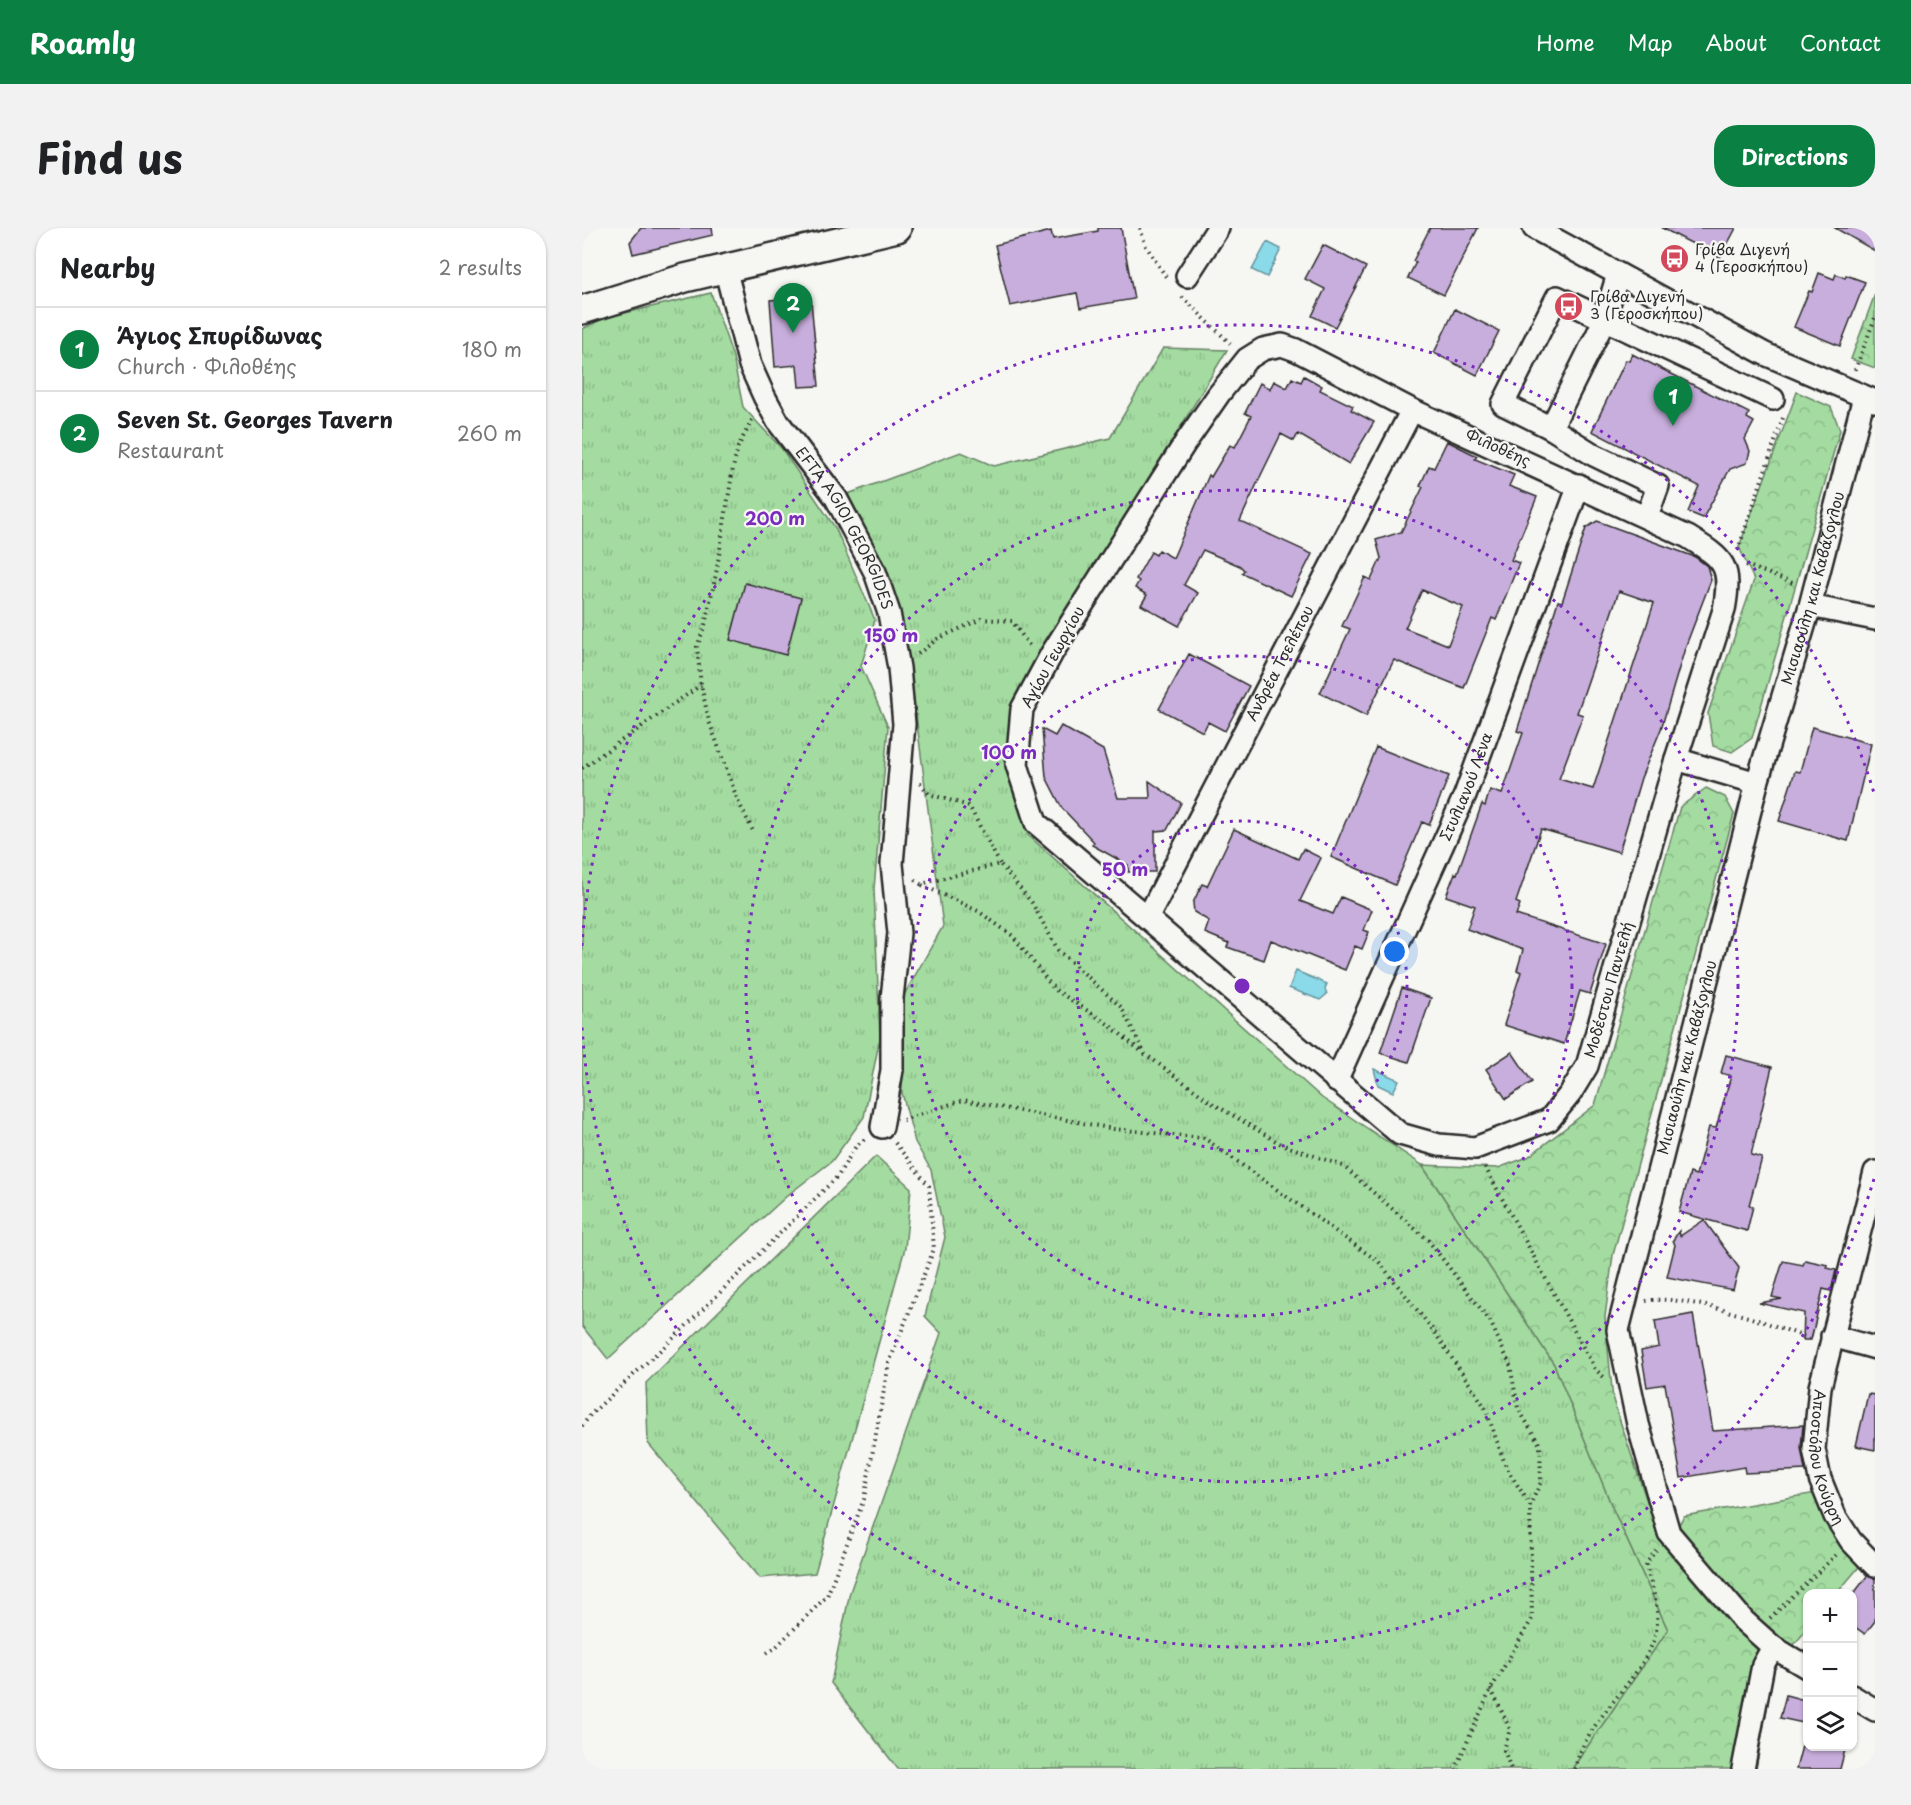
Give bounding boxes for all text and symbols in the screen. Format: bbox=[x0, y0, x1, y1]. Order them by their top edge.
text: Roamly bbox=[30, 21, 136, 64]
text: Home bbox=[1536, 26, 1595, 58]
text: Map bbox=[1628, 26, 1673, 58]
text: About bbox=[1706, 26, 1767, 58]
text: Contact bbox=[1800, 26, 1881, 58]
text: Find us bbox=[36, 125, 183, 188]
button: Directions bbox=[1714, 125, 1875, 187]
place label: Γρίβα Διγενή 4 (Γεροσκήπου) bbox=[1695, 237, 1808, 277]
bus stop icon: Γρίβα Διγενή 4 (Γεροσκήπου) bbox=[1658, 243, 1690, 275]
text: Nearby bbox=[60, 248, 155, 287]
text: 2 results bbox=[439, 252, 522, 282]
pin: 2 bbox=[774, 284, 812, 333]
place label: Γρίβα Διγενή 3 (Γεροσκήπου) bbox=[1590, 284, 1703, 324]
bus stop icon: Γρίβα Διγενή 3 (Γεροσκήπου) bbox=[1553, 290, 1585, 322]
text: Άγιος Σπυρίδωνας bbox=[117, 318, 322, 351]
text: 1 bbox=[75, 334, 84, 364]
text: 180 m bbox=[462, 334, 522, 364]
text: Church · Φιλοθέης bbox=[117, 351, 297, 381]
pin: 1 bbox=[1654, 376, 1692, 426]
text: Seven St. Georges Tavern bbox=[117, 402, 393, 435]
text: 2 bbox=[72, 418, 87, 448]
text: 260 m bbox=[457, 418, 522, 448]
street label: Φιλοθέης bbox=[1462, 422, 1535, 471]
text: Restaurant bbox=[117, 435, 224, 465]
street label: EFTA AGIOI GEORGIDES bbox=[791, 441, 900, 612]
street label: Μισιαούλη και Καβάζογλου bbox=[1774, 489, 1849, 687]
text: 200 m bbox=[745, 504, 805, 531]
street label: Αγίου Γεωργίου bbox=[1014, 601, 1089, 711]
street label: Ανδρέα Τσελέπου bbox=[1239, 601, 1318, 724]
text: 150 m bbox=[864, 621, 918, 648]
street label: Στυλιανού Λένα bbox=[1433, 729, 1497, 844]
text: 100 m bbox=[981, 738, 1037, 765]
text: 50 m bbox=[1102, 855, 1148, 882]
street label: Μοδέστου Παντελή bbox=[1577, 919, 1638, 1060]
your location bbox=[1380, 937, 1409, 966]
street label: Μισιαούλη και Καβάζογλου bbox=[1650, 957, 1722, 1157]
centre of rings bbox=[1232, 976, 1252, 996]
street label: Αποστόλου Κούρρη bbox=[1804, 1388, 1851, 1529]
map controls bbox=[1803, 1589, 1857, 1751]
button: + bbox=[1803, 1589, 1857, 1643]
button: − bbox=[1803, 1643, 1857, 1697]
button: layers bbox=[1803, 1697, 1857, 1751]

